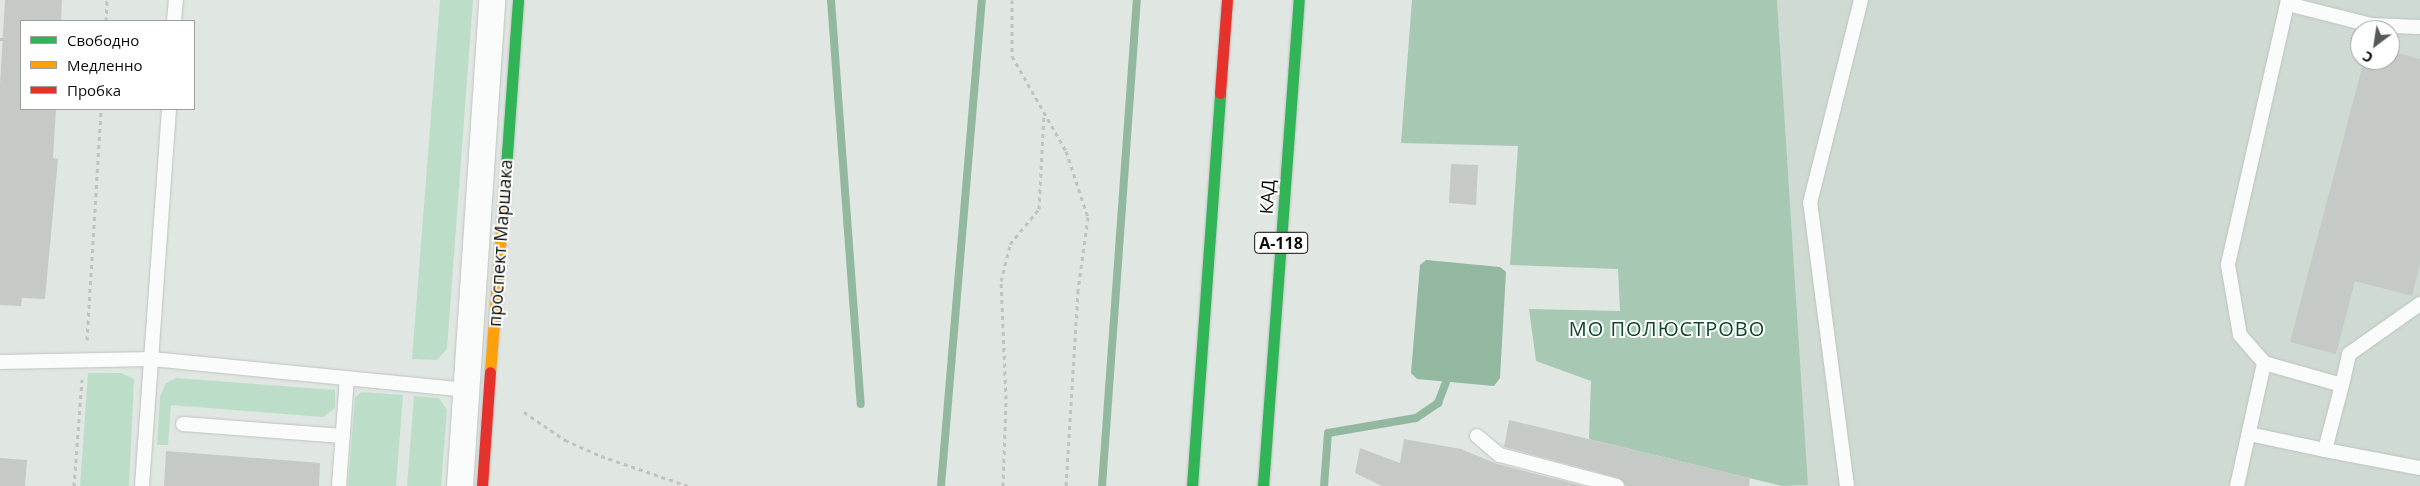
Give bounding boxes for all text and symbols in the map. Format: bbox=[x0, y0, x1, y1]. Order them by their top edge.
legend bbox=[20, 20, 195, 110]
north arrow bbox=[2350, 20, 2400, 70]
text: Свободно bbox=[67, 30, 139, 50]
text: С bbox=[2359, 47, 2376, 68]
text: Медленно bbox=[67, 55, 143, 75]
text: Пробка bbox=[67, 80, 121, 100]
street label: проспект Маршака bbox=[483, 159, 517, 327]
street label: КАД bbox=[1255, 179, 1279, 215]
road number: А-118 bbox=[1254, 230, 1308, 256]
district label: МО ПОЛЮСТРОВО bbox=[1567, 316, 1767, 340]

